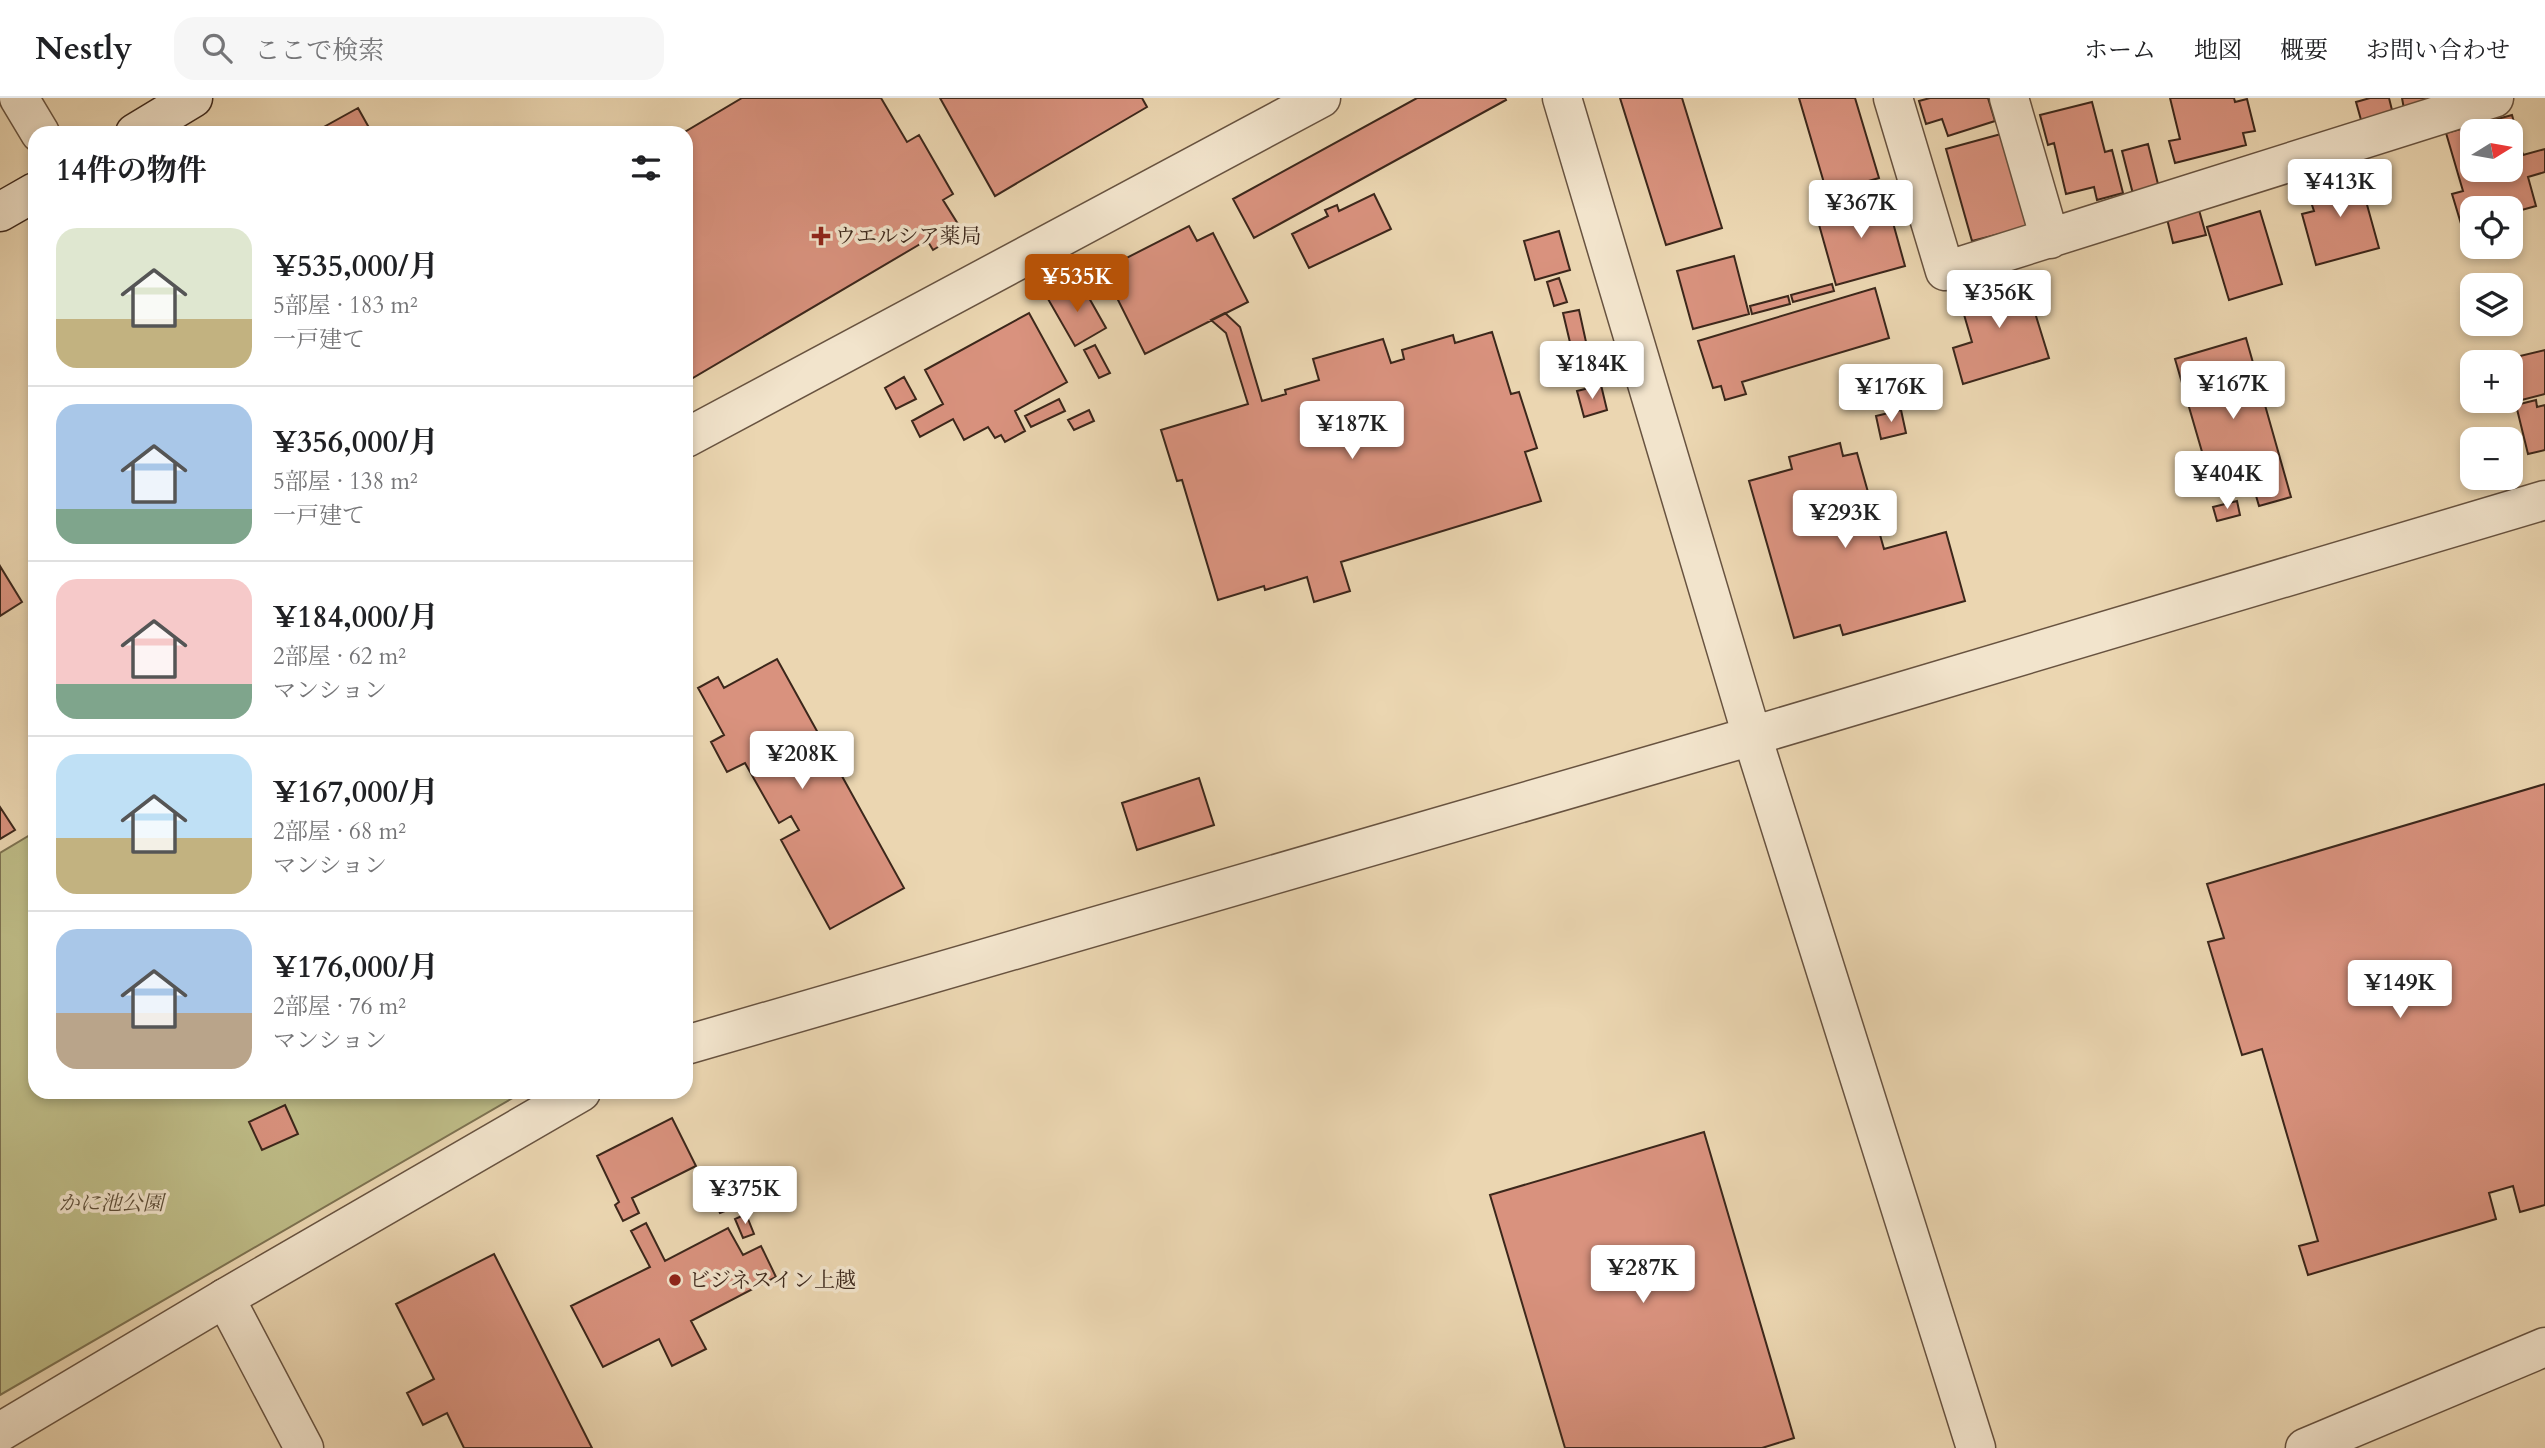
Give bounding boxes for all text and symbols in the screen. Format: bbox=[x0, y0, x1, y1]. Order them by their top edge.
search box bbox=[174, 17, 664, 80]
text: Nestly bbox=[35, 26, 132, 71]
icon: search bbox=[198, 29, 236, 67]
text: ここで検索 bbox=[254, 33, 384, 68]
text: ホーム bbox=[2084, 34, 2156, 67]
text: 地図 bbox=[2194, 34, 2242, 67]
text: 概要 bbox=[2280, 34, 2328, 67]
text: お問い合わせ bbox=[2366, 34, 2510, 67]
north arrow bbox=[2460, 119, 2524, 182]
map controls bbox=[2460, 119, 2523, 490]
icon: filters bbox=[627, 149, 665, 187]
text: 14件の物件 bbox=[56, 150, 207, 191]
pin: ¥413K bbox=[2291, 159, 2389, 219]
text: ¥413K bbox=[2304, 166, 2376, 197]
pin: ¥367K bbox=[1812, 180, 1910, 240]
text: ¥367K bbox=[1825, 187, 1897, 218]
button: locate bbox=[2460, 196, 2523, 259]
place label: ウエルシア薬局 bbox=[835, 222, 981, 251]
marker: ウエルシア薬局 bbox=[813, 228, 829, 244]
text: ¥535,000/月 bbox=[273, 246, 439, 287]
pin: ¥535K bbox=[1028, 254, 1126, 314]
icon: home bbox=[112, 256, 196, 340]
text: ¥535K bbox=[1041, 261, 1113, 292]
pin: ¥356K bbox=[1950, 271, 2048, 330]
button: layers bbox=[2460, 273, 2523, 336]
text: ¥356K bbox=[1963, 277, 2035, 308]
text: 5部屋 · 183 m² bbox=[273, 290, 418, 321]
text: 一戸建て bbox=[273, 324, 365, 355]
pin: ¥184K bbox=[1543, 342, 1641, 401]
text: ¥184K bbox=[1556, 348, 1628, 379]
button: + bbox=[2460, 350, 2523, 413]
pin: ¥167K bbox=[2184, 362, 2282, 421]
pin: ¥176K bbox=[1842, 364, 1940, 424]
text: ¥167K bbox=[2197, 368, 2269, 399]
text: ¥176K bbox=[1855, 371, 1927, 402]
pin: ¥187K bbox=[1303, 402, 1401, 461]
text: ¥187K bbox=[1316, 408, 1388, 439]
text: ¥356,000/月 bbox=[273, 422, 439, 463]
button: − bbox=[2460, 427, 2523, 490]
icon: home bbox=[112, 432, 196, 516]
pin: ¥404K bbox=[2178, 452, 2276, 511]
text: ¥404K bbox=[2191, 458, 2263, 489]
text: 5部屋 · 138 m² bbox=[273, 466, 418, 497]
pin: ¥293K bbox=[1796, 490, 1894, 550]
text: ¥293K bbox=[1809, 497, 1881, 528]
text: 一戸建て bbox=[273, 500, 365, 531]
text: ¥184,000/月 bbox=[273, 597, 439, 638]
icon: home bbox=[112, 607, 196, 691]
text: 2部屋 · 62 m² bbox=[273, 641, 406, 672]
text: マンション bbox=[273, 675, 387, 706]
pin: ¥208K bbox=[753, 732, 851, 791]
text: ¥208K bbox=[766, 738, 838, 769]
text: ¥167,000/月 bbox=[273, 772, 439, 813]
icon: home bbox=[112, 782, 196, 866]
text: 2部屋 · 68 m² bbox=[273, 816, 406, 847]
text: マンション bbox=[273, 850, 387, 881]
text: ¥176,000/月 bbox=[273, 947, 439, 988]
icon: home bbox=[112, 957, 196, 1041]
pin: ¥149K bbox=[2351, 960, 2449, 1020]
text: ¥149K bbox=[2364, 967, 2436, 998]
text: 2部屋 · 76 m² bbox=[273, 991, 406, 1022]
text: マンション bbox=[273, 1025, 387, 1056]
pin: ¥375K bbox=[696, 1166, 794, 1226]
text: ¥375K bbox=[709, 1173, 781, 1204]
park label: かに池公園 bbox=[59, 1189, 166, 1218]
pin: ¥287K bbox=[1594, 1246, 1692, 1305]
text: ¥287K bbox=[1607, 1252, 1679, 1283]
place label: ビジネスイン上越 bbox=[689, 1266, 856, 1295]
marker: ビジネスイン上越 bbox=[667, 1272, 683, 1288]

